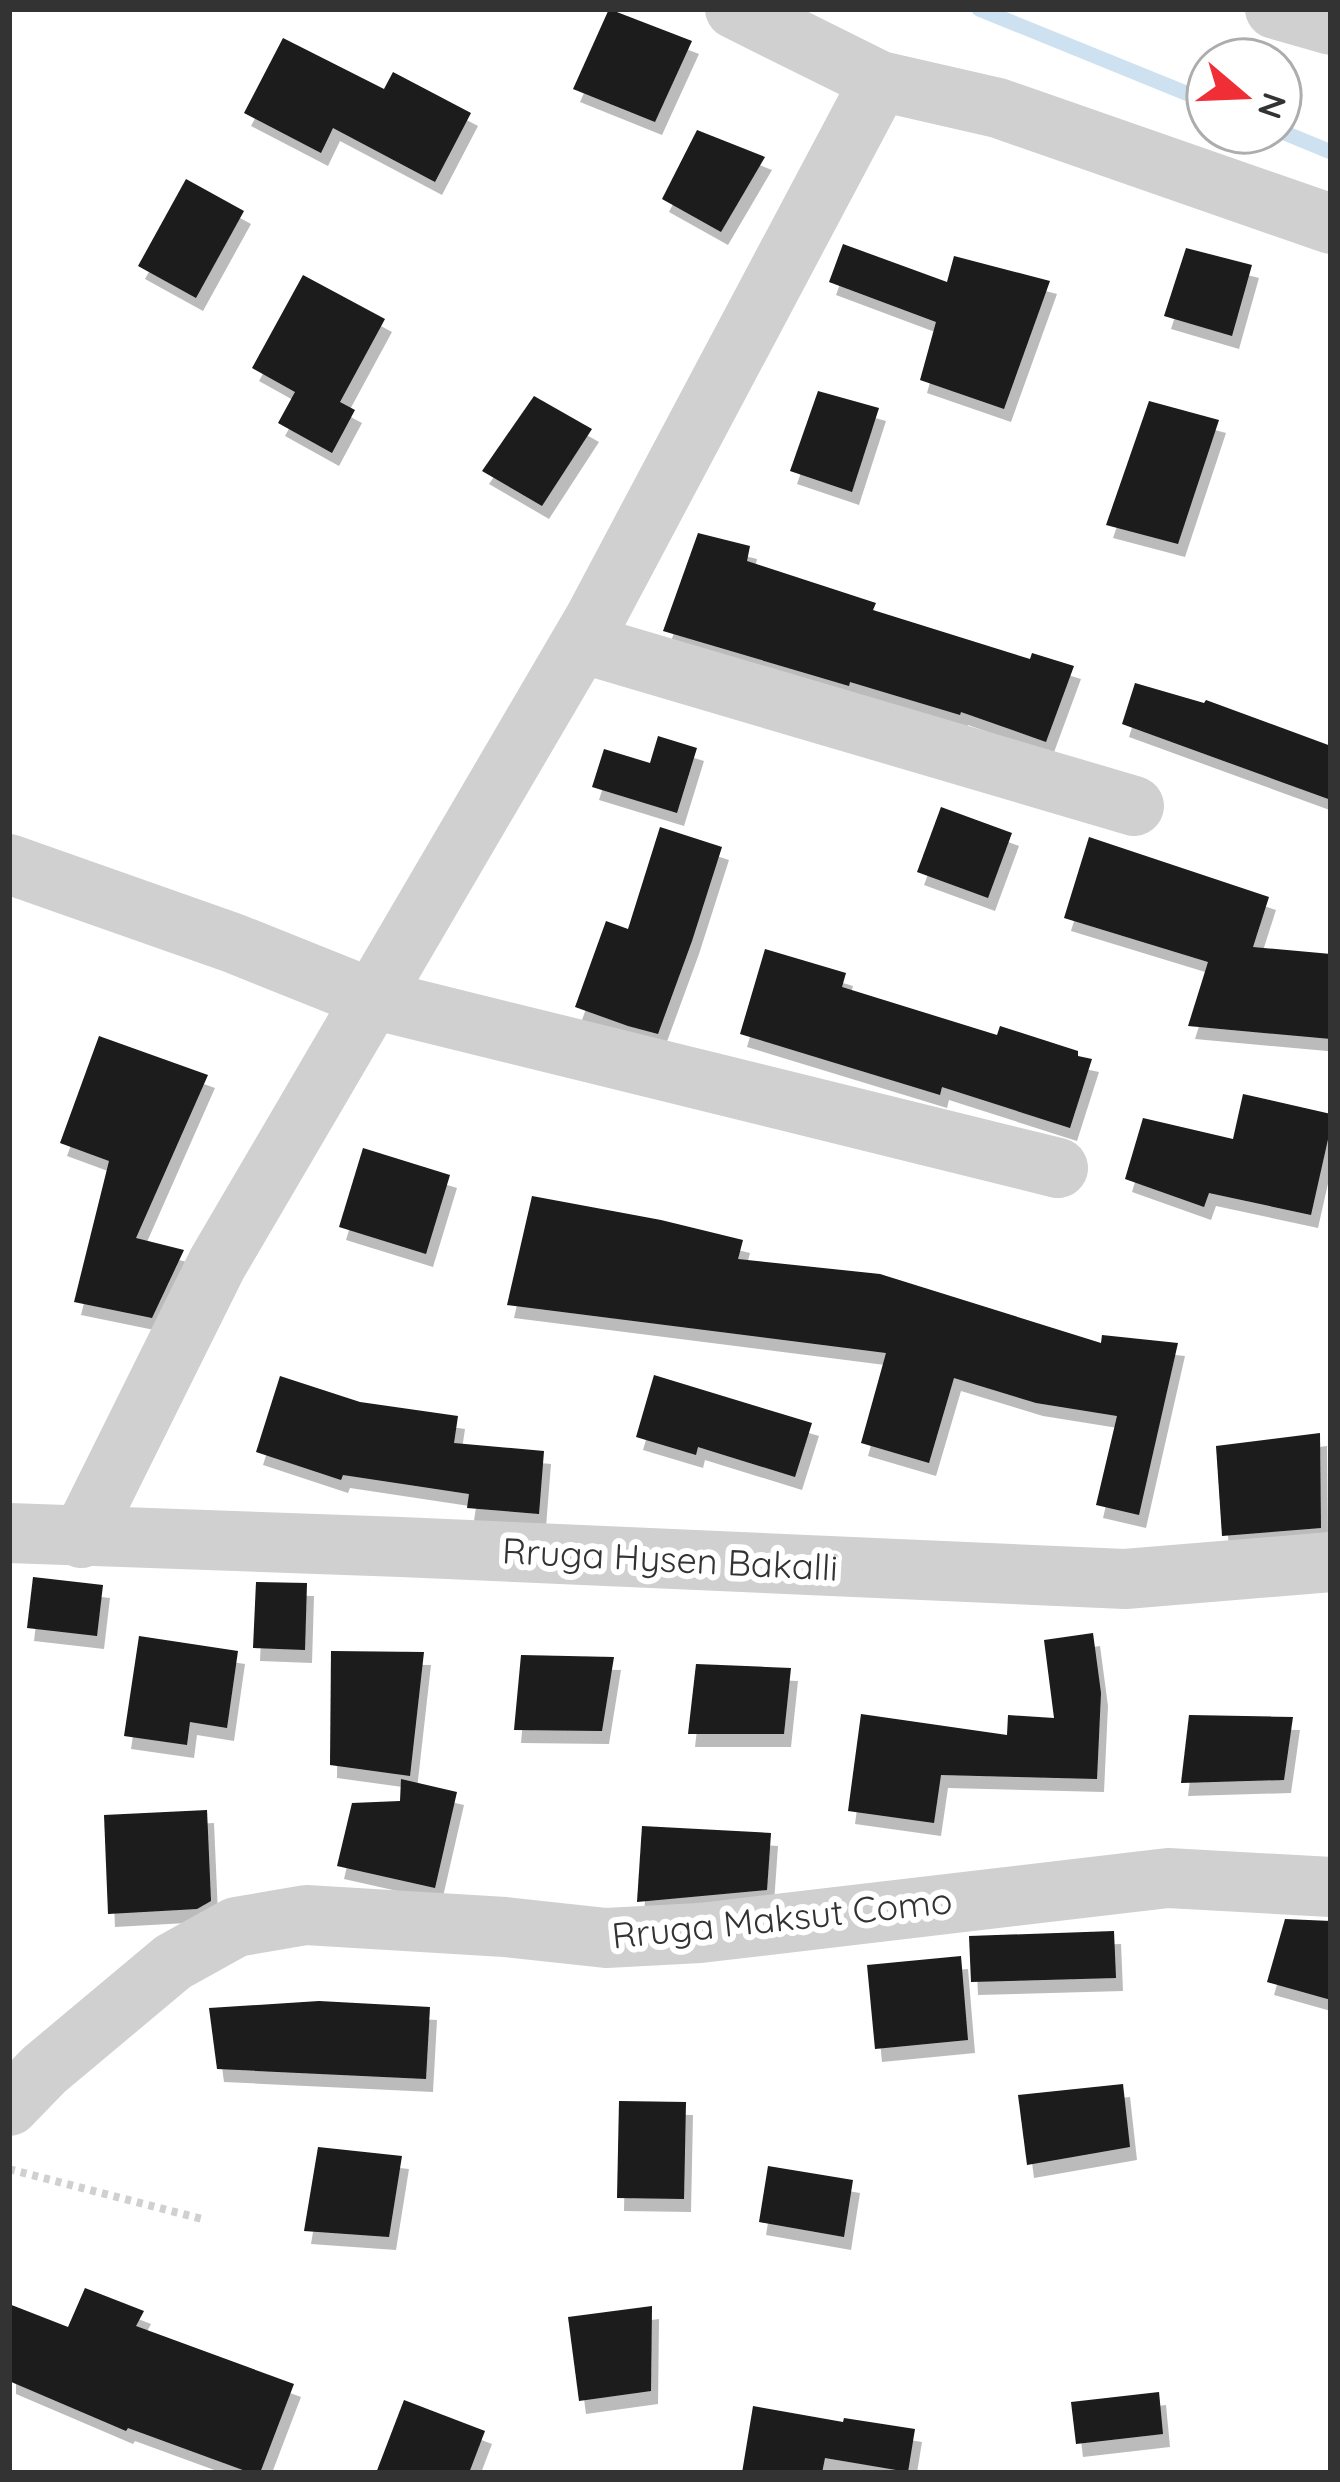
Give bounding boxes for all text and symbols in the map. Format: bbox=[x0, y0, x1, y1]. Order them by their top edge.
north arrow bbox=[1184, 36, 1304, 156]
text: N bbox=[1250, 88, 1296, 124]
street label: Rruga Hysen Bakalli bbox=[501, 1527, 839, 1590]
street label: Rruga Maksut Como bbox=[610, 1877, 954, 1958]

